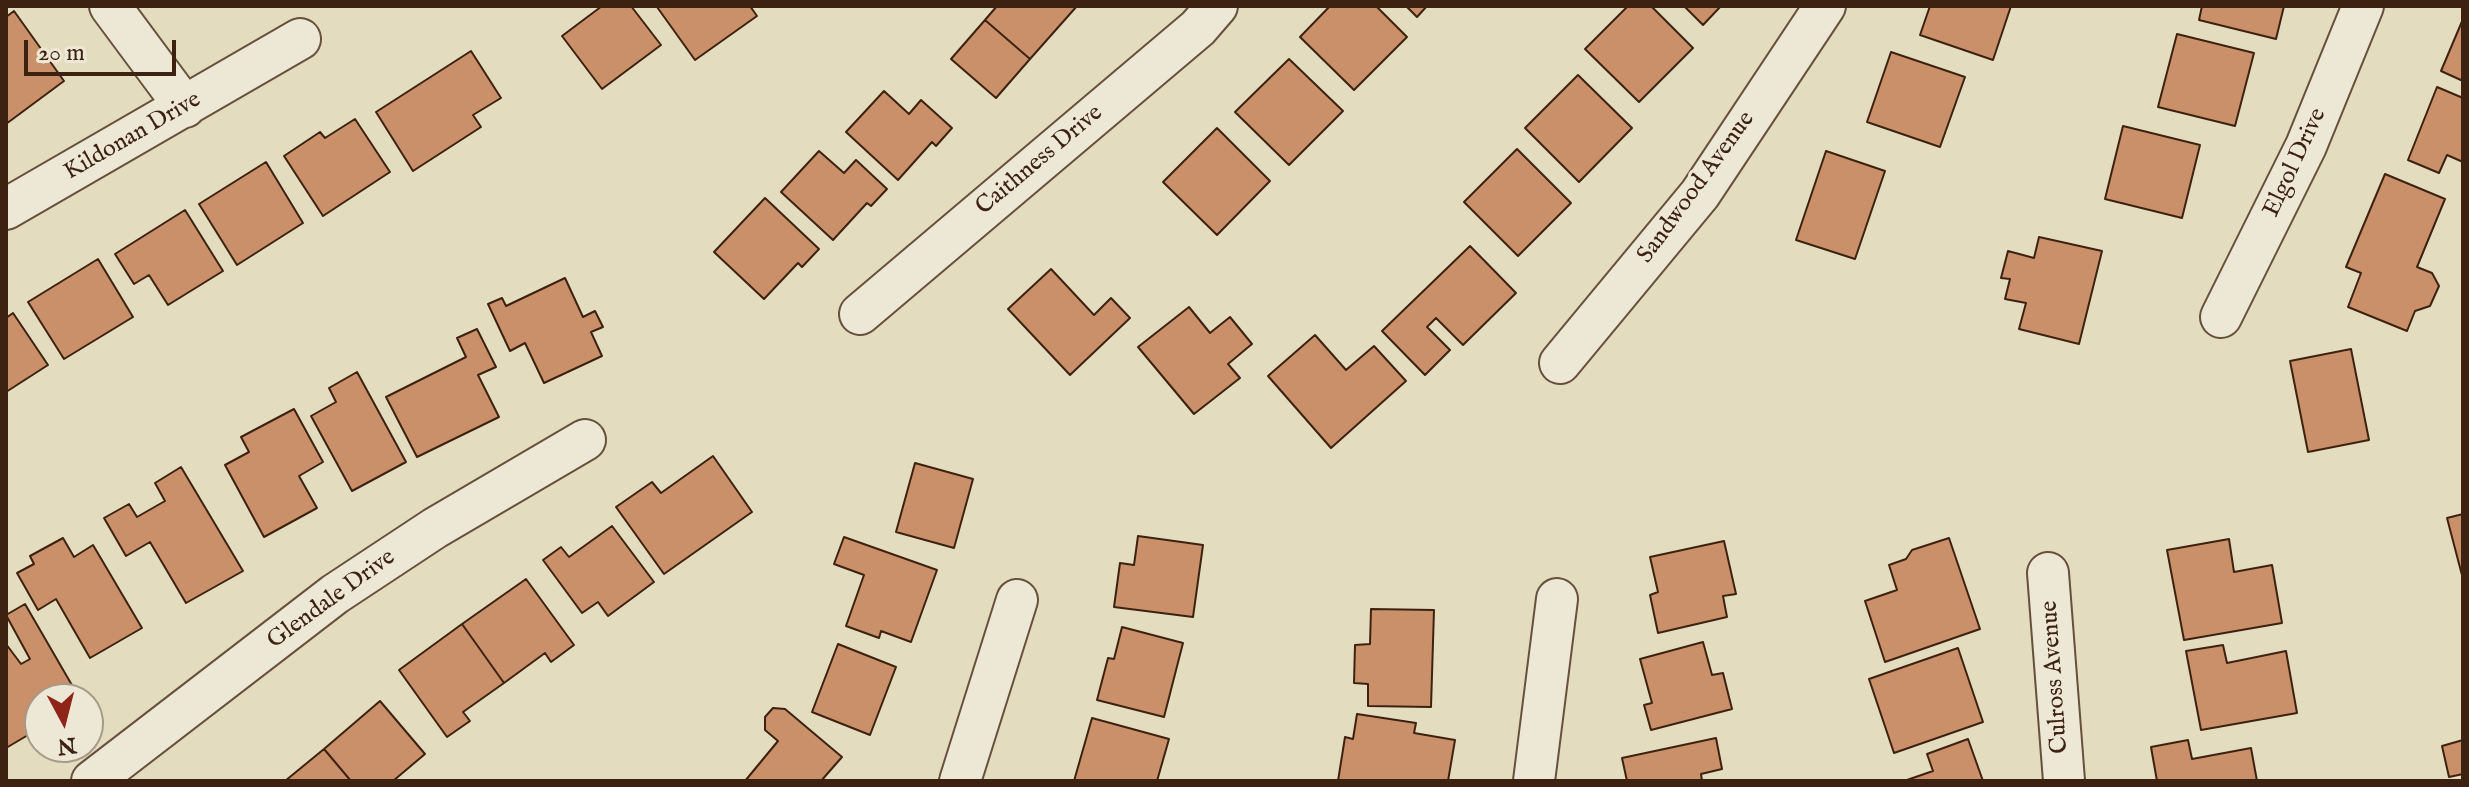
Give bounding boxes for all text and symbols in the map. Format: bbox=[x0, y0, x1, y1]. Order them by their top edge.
scale bar bbox=[28, 24, 180, 74]
text: 20 m bbox=[38, 38, 85, 69]
street label: Kildonan Drive bbox=[60, 86, 206, 188]
street label: Caithness Drive bbox=[971, 100, 1109, 222]
street label: Elgol Drive bbox=[2258, 104, 2334, 222]
street label: Sandwood Avenue bbox=[1632, 106, 1762, 270]
street label: Glendale Drive bbox=[262, 544, 402, 656]
street label: Culross Avenue bbox=[2036, 599, 2076, 755]
north arrow bbox=[24, 683, 104, 763]
text: N bbox=[56, 730, 78, 760]

